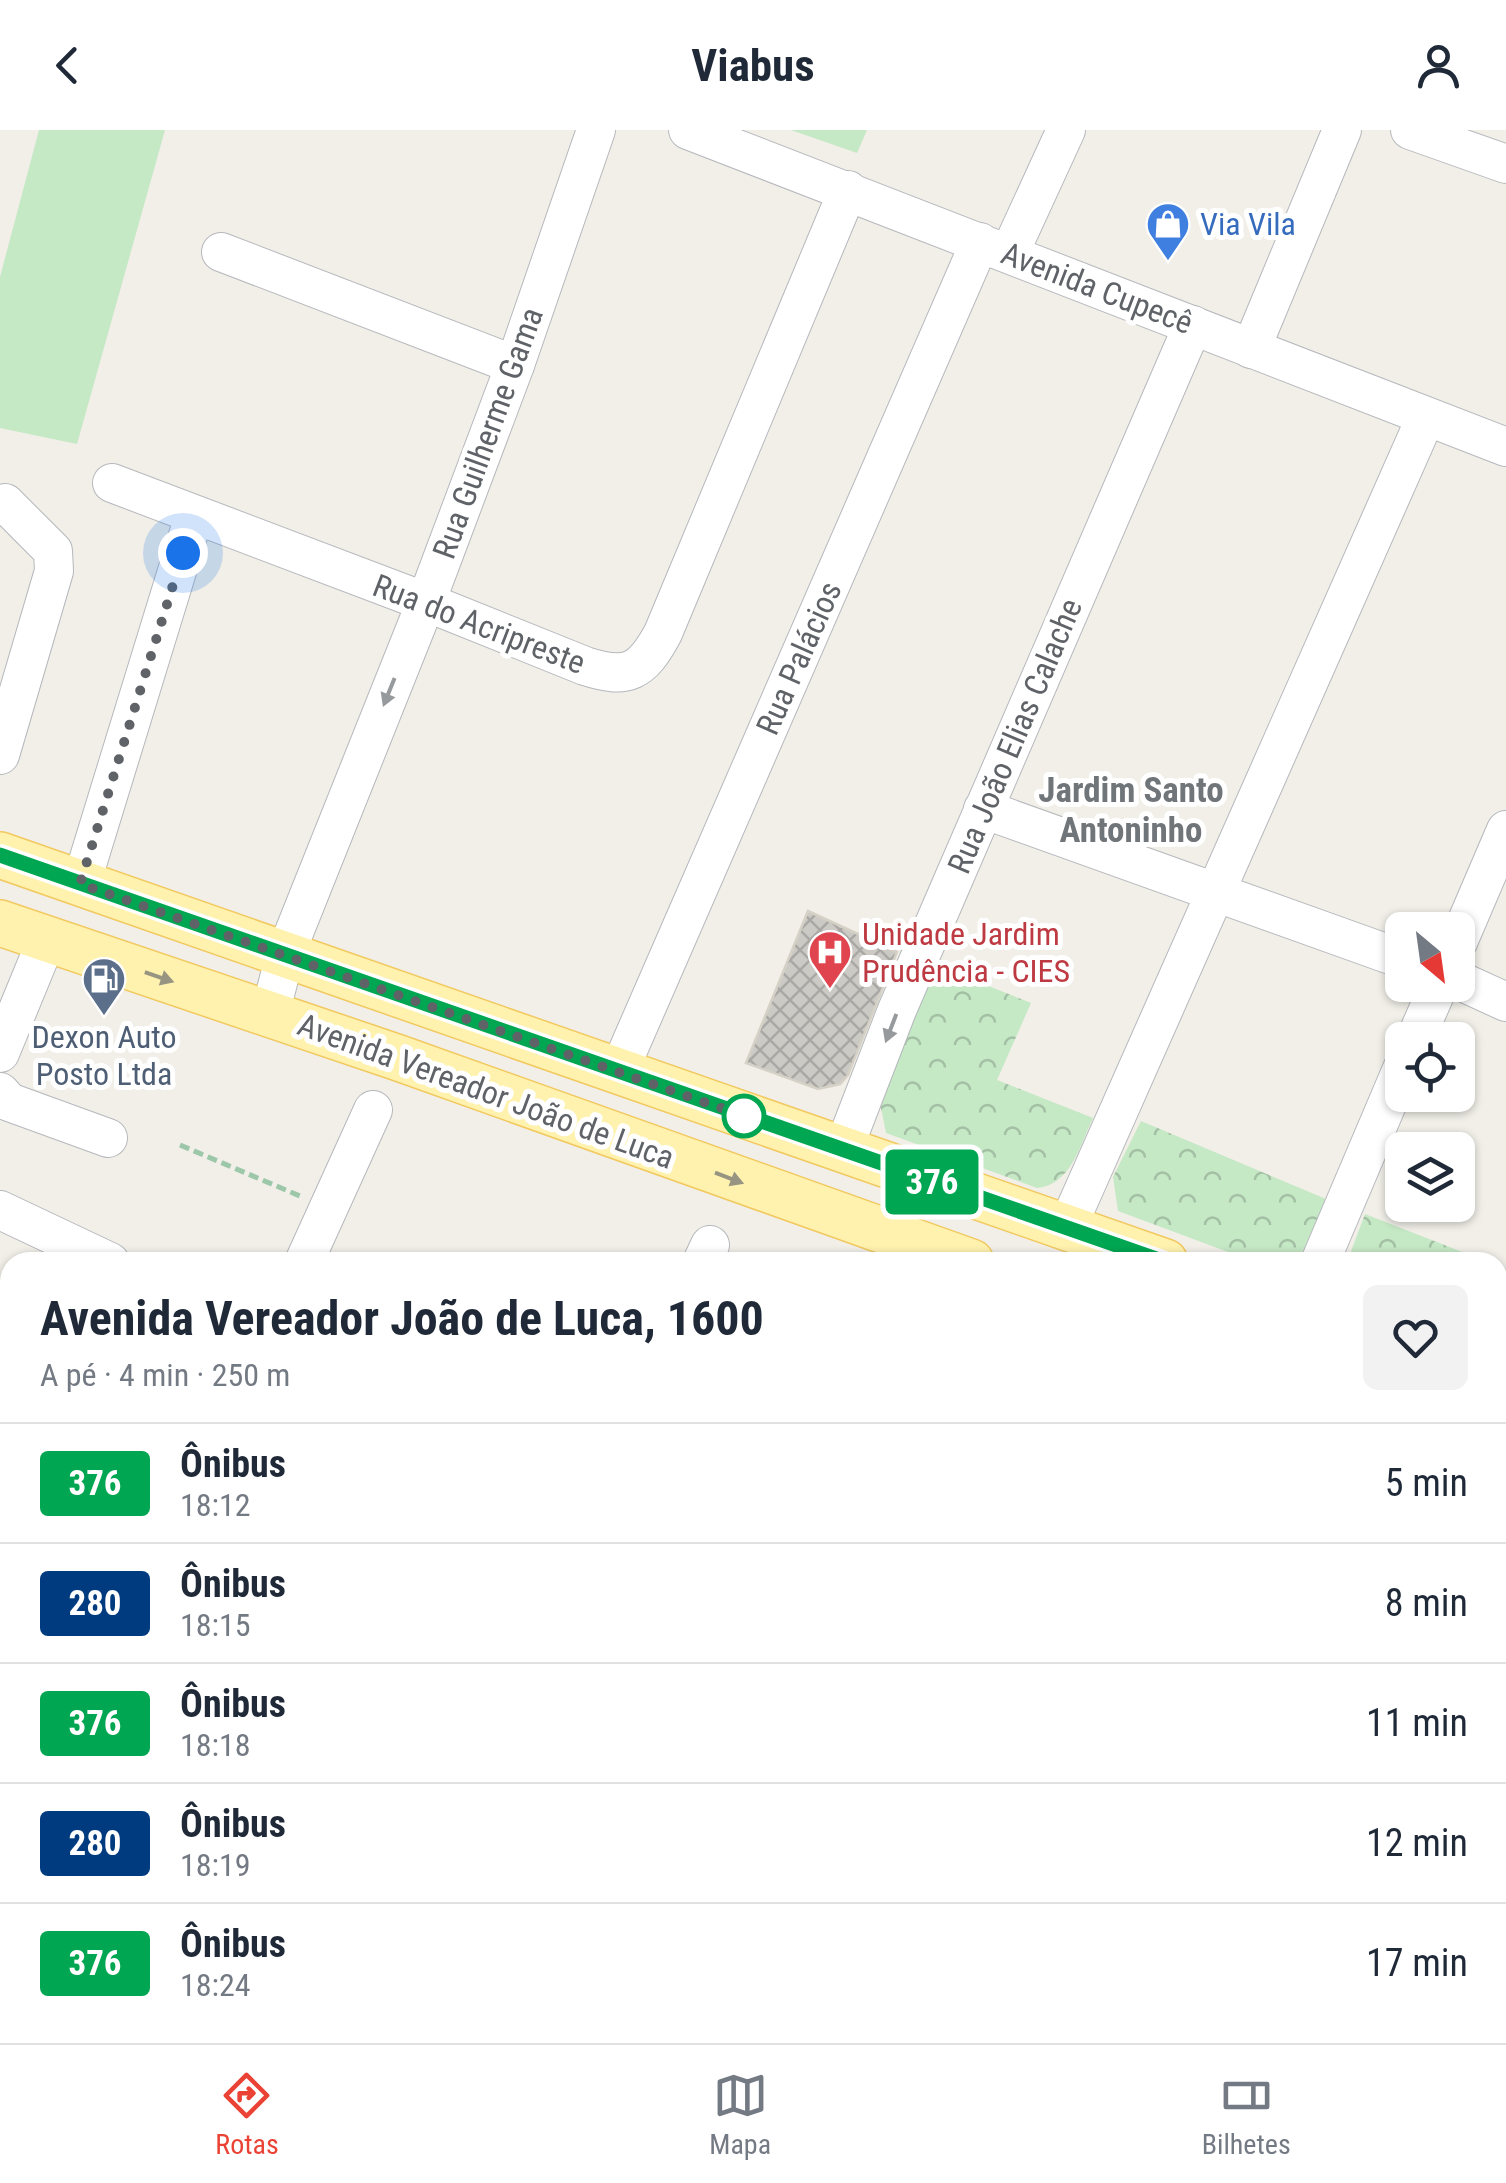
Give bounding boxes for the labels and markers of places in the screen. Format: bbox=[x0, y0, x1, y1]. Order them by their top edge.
shop icon: Via Vila bbox=[1145, 201, 1191, 262]
place label: Via Vila bbox=[1200, 205, 1296, 243]
place label: Unidade Jardim Prudência - CIES bbox=[862, 915, 1070, 990]
hospital icon: Unidade Jardim Prudência - CIES bbox=[807, 929, 853, 990]
fuel station icon: Dexon Auto Posto Ltda bbox=[81, 956, 127, 1017]
place label: Dexon Auto Posto Ltda bbox=[32, 1018, 176, 1093]
unlabelled marker bbox=[723, 1095, 765, 1137]

